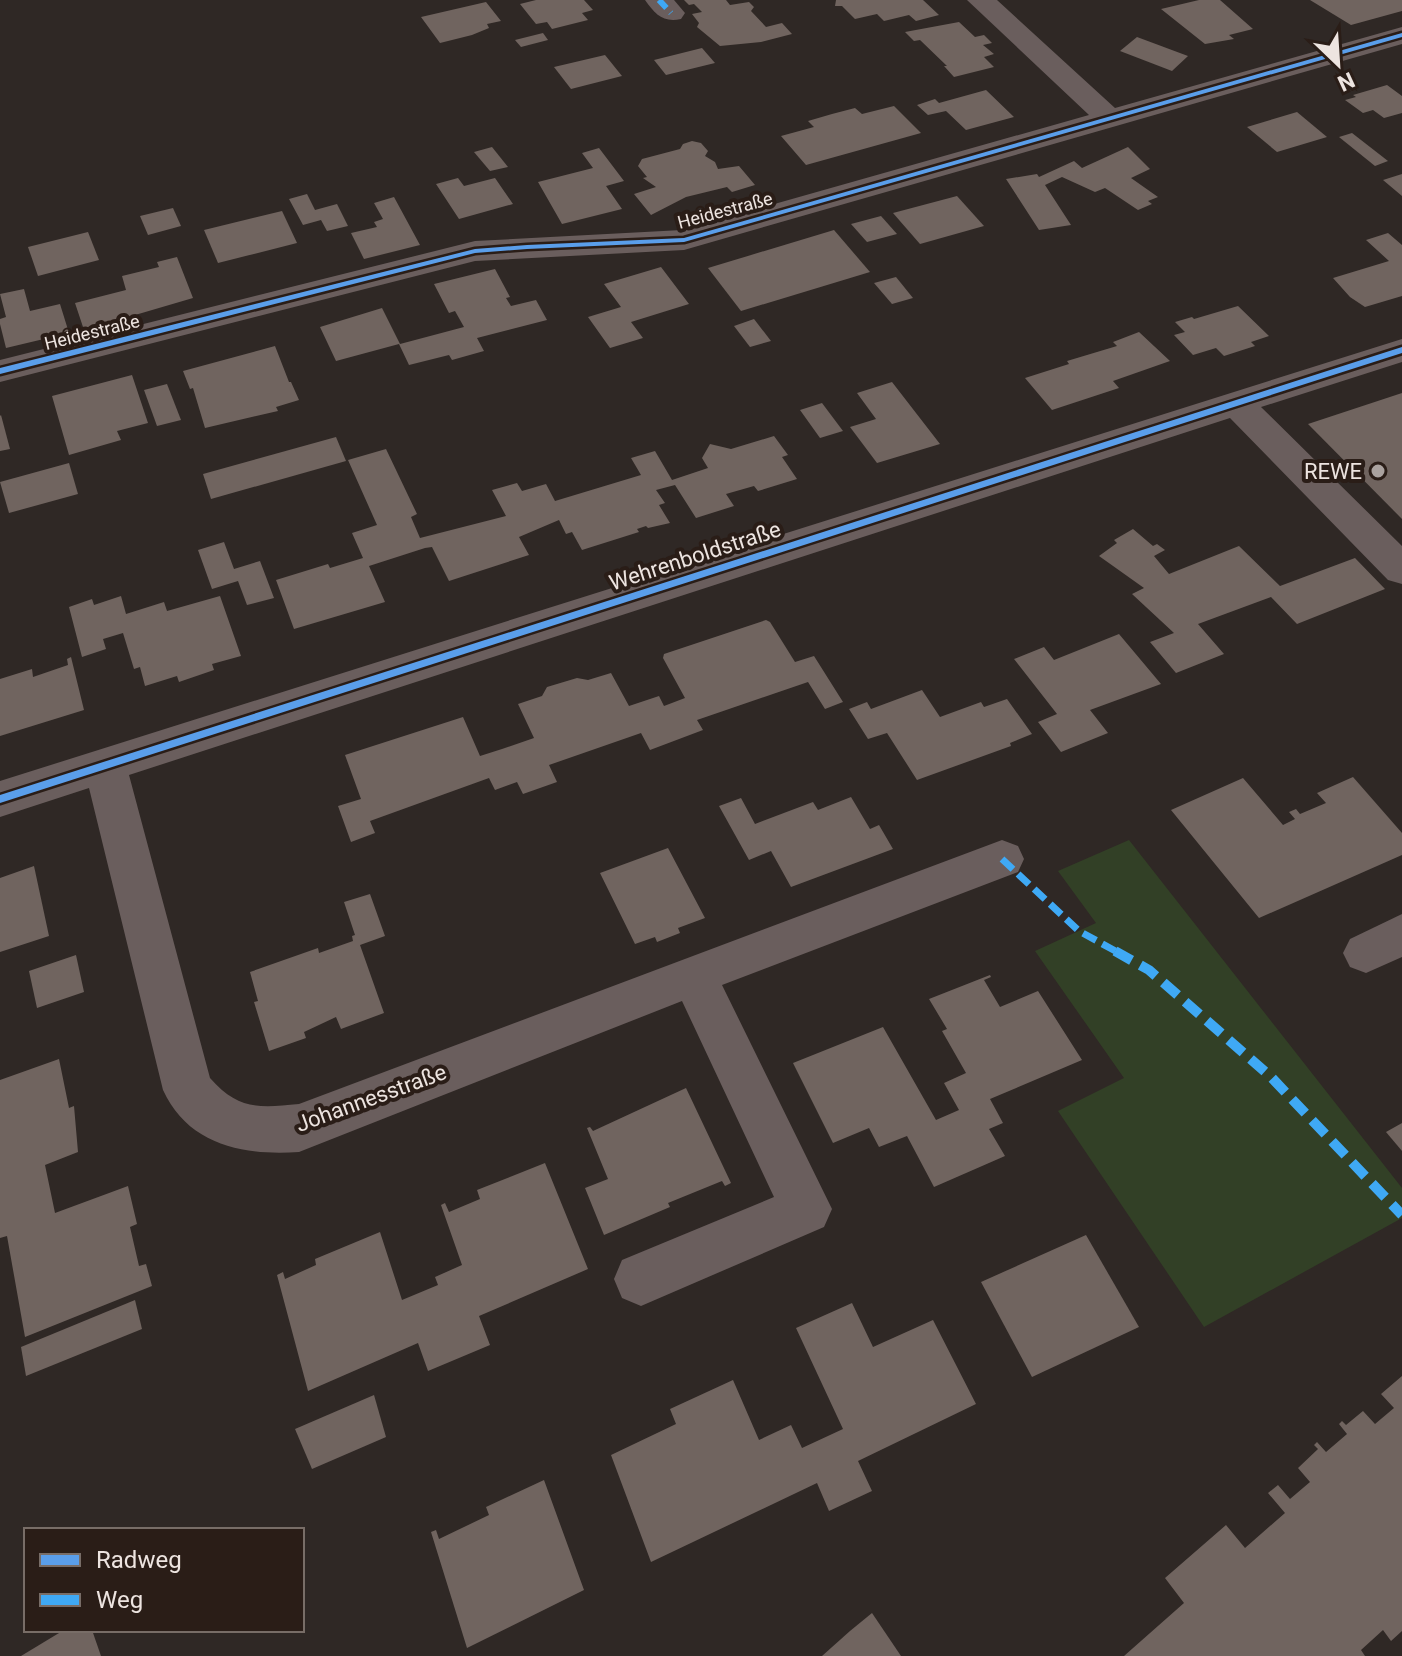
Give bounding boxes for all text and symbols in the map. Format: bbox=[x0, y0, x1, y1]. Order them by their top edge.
north arrow bbox=[1298, 24, 1378, 104]
text: N bbox=[1334, 67, 1359, 96]
street label: Heidestraße bbox=[675, 187, 775, 233]
street label: Heidestraße bbox=[42, 310, 142, 354]
place label: REWE bbox=[1304, 459, 1362, 484]
marker: REWE bbox=[1369, 462, 1387, 480]
street label: Wehrenboldstraße bbox=[606, 516, 784, 596]
street label: Johannesstraße bbox=[292, 1059, 450, 1137]
legend bbox=[24, 1528, 304, 1632]
text: Radweg bbox=[96, 1546, 182, 1574]
text: Weg bbox=[96, 1586, 143, 1614]

